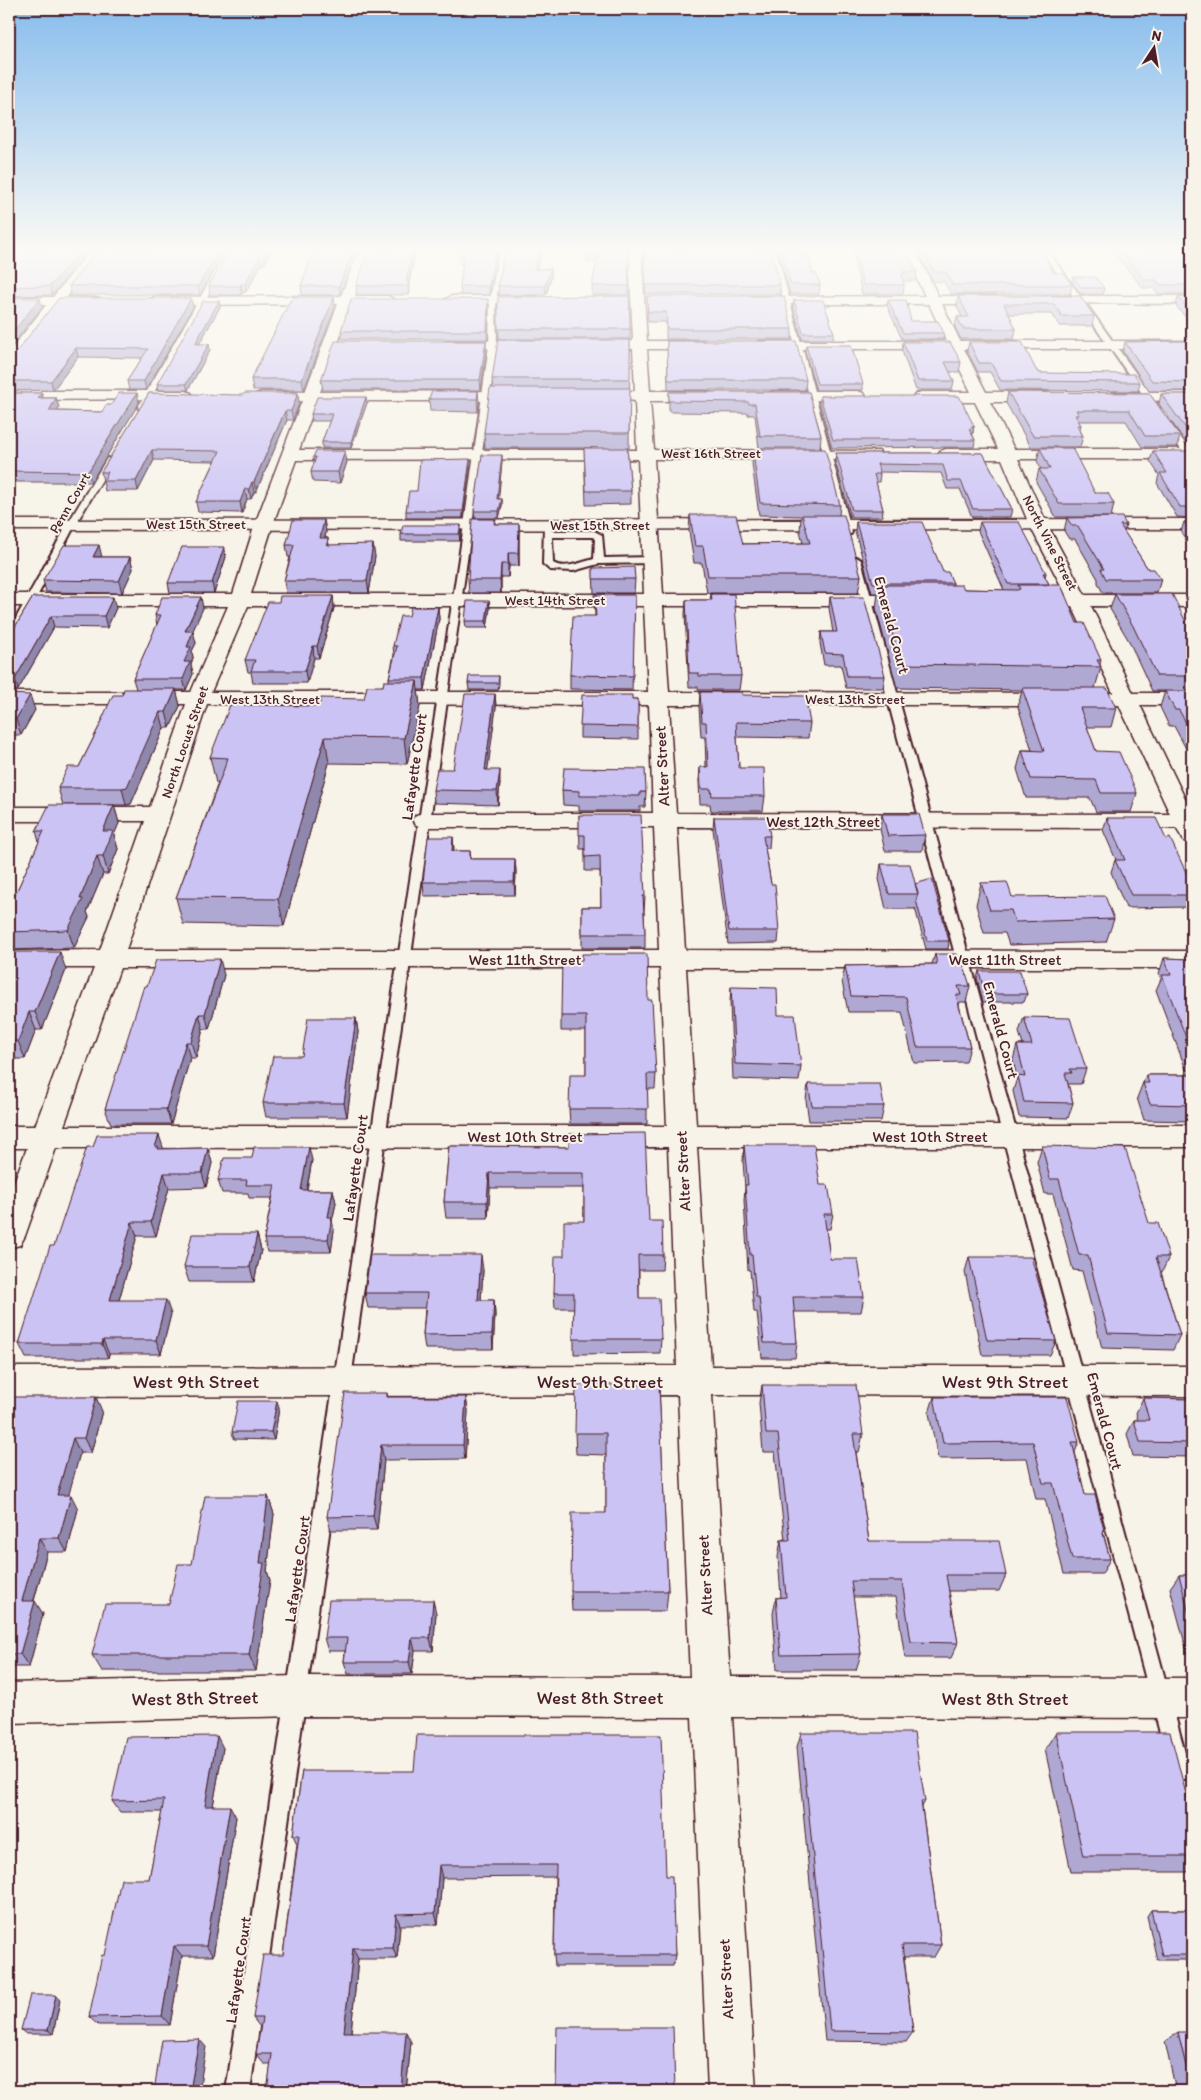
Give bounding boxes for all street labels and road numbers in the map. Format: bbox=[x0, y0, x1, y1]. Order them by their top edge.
street label: West 16th Street bbox=[661, 445, 761, 462]
street label: Penn Court bbox=[46, 470, 94, 536]
street label: North Vine Street bbox=[1019, 492, 1081, 594]
street label: West 15th Street bbox=[146, 516, 246, 533]
street label: West 15th Street bbox=[550, 517, 650, 534]
street label: Emerald Court bbox=[870, 574, 914, 676]
street label: West 14th Street bbox=[505, 592, 605, 609]
street label: North Locust Street bbox=[158, 683, 212, 801]
street label: West 13th Street bbox=[220, 691, 320, 708]
street label: West 13th Street bbox=[805, 691, 905, 708]
street label: Lafayette Court bbox=[397, 712, 431, 822]
street label: Alter Street bbox=[650, 725, 674, 807]
street label: West 12th Street bbox=[766, 812, 880, 831]
street label: West 11th Street bbox=[468, 950, 582, 969]
street label: West 11th Street bbox=[948, 950, 1062, 969]
street label: Emerald Court bbox=[979, 979, 1023, 1081]
street label: Lafayette Court bbox=[338, 1113, 372, 1223]
street label: West 10th Street bbox=[467, 1127, 583, 1146]
street label: West 10th Street bbox=[872, 1127, 988, 1146]
street label: Alter Street bbox=[671, 1130, 695, 1212]
street label: West 9th Street bbox=[133, 1370, 259, 1393]
street label: West 9th Street bbox=[537, 1370, 663, 1393]
street label: West 9th Street bbox=[942, 1370, 1068, 1393]
street label: Emerald Court bbox=[1083, 1370, 1127, 1472]
street label: Lafayette Court bbox=[280, 1514, 314, 1624]
street label: Alter Street bbox=[693, 1534, 717, 1616]
street label: West 8th Street bbox=[131, 1685, 259, 1711]
street label: West 8th Street bbox=[536, 1686, 664, 1709]
street label: West 8th Street bbox=[941, 1687, 1069, 1710]
street label: Lafayette Court bbox=[221, 1915, 255, 2025]
street label: Alter Street bbox=[714, 1938, 738, 2020]

